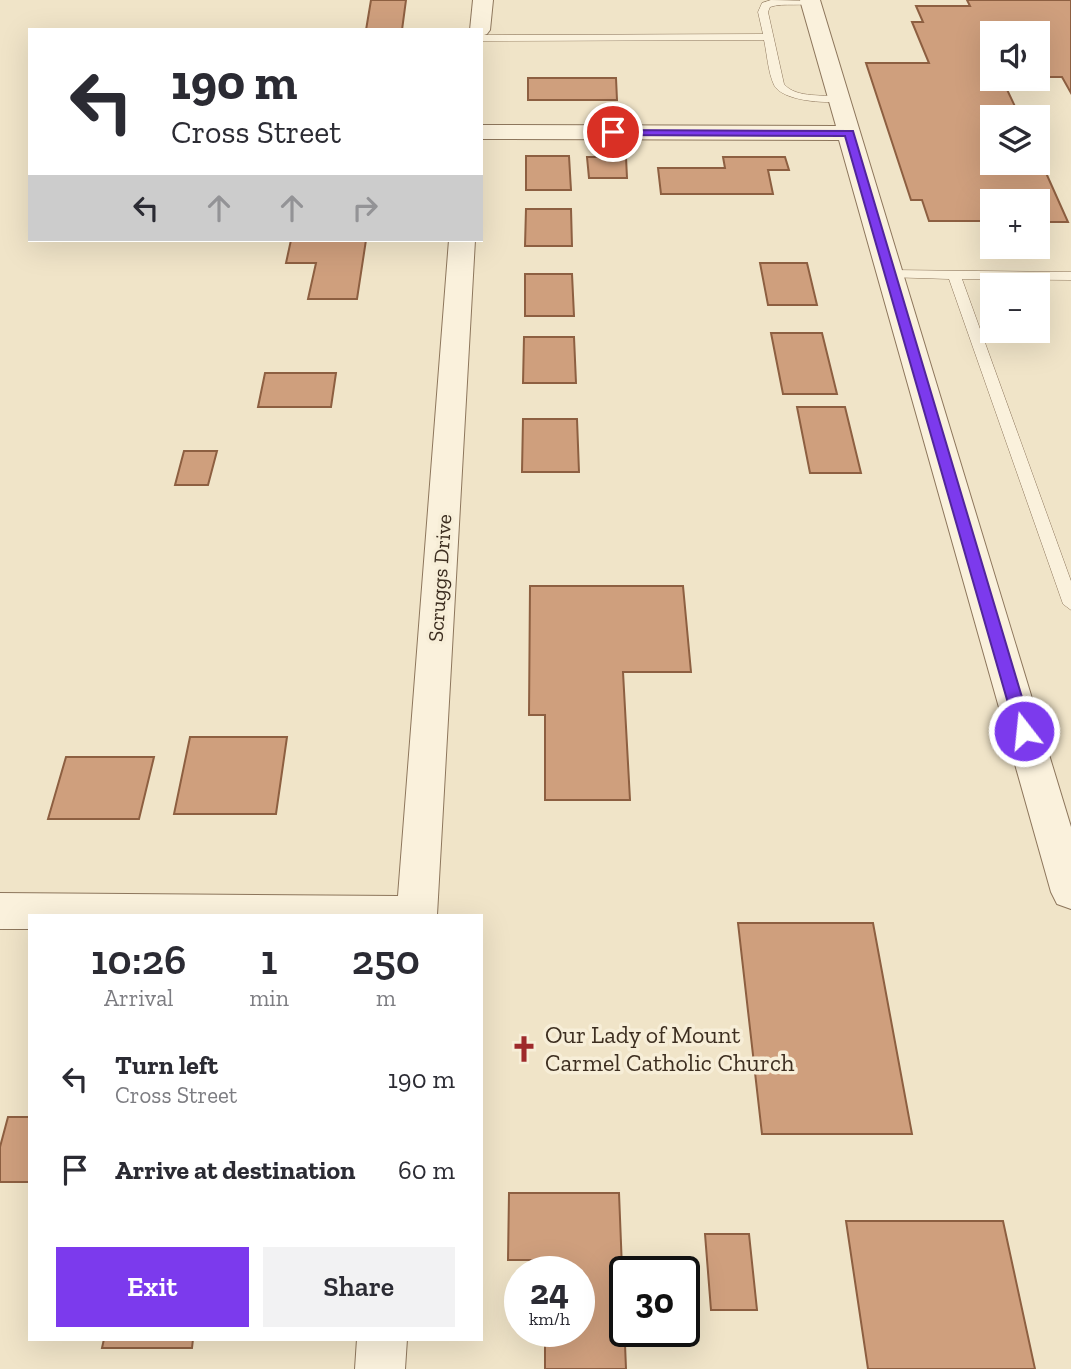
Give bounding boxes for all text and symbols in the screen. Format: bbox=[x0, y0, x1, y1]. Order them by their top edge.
map controls bbox=[980, 21, 1050, 343]
button: sound bbox=[980, 21, 1050, 91]
text: 190 m bbox=[171, 53, 297, 112]
icon: left bbox=[56, 56, 147, 147]
pin bbox=[583, 102, 643, 162]
button: layers bbox=[980, 105, 1050, 175]
text: Cross Street bbox=[171, 113, 341, 151]
icon: arrive bbox=[594, 113, 632, 151]
icon: left bbox=[127, 189, 165, 227]
icon: ahead bbox=[200, 189, 238, 227]
icon: ahead bbox=[273, 189, 311, 227]
icon: right bbox=[346, 189, 384, 227]
button: + bbox=[980, 189, 1050, 259]
button: − bbox=[980, 273, 1050, 343]
street label: Scruggs Drive bbox=[423, 513, 456, 643]
position arrow bbox=[987, 694, 1061, 768]
text: 10:26 bbox=[91, 934, 187, 985]
text: 1 bbox=[261, 934, 278, 985]
text: 250 bbox=[352, 934, 420, 985]
text: Arrival bbox=[104, 984, 173, 1012]
text: min bbox=[249, 984, 289, 1012]
text: m bbox=[376, 984, 396, 1012]
place label: Our Lady of Mount Carmel Catholic Church bbox=[545, 1020, 795, 1077]
church icon: Our Lady of Mount Carmel Catholic Church bbox=[509, 1034, 539, 1064]
text: Turn left bbox=[115, 1049, 218, 1081]
icon: left bbox=[56, 1060, 94, 1098]
text: 190 m bbox=[388, 1063, 455, 1095]
text: Cross Street bbox=[115, 1081, 237, 1109]
icon: arrive bbox=[56, 1151, 94, 1189]
text: Arrive at destination bbox=[115, 1154, 355, 1186]
text: 60 m bbox=[398, 1154, 455, 1186]
button: Exit bbox=[56, 1247, 249, 1327]
button: Share bbox=[263, 1247, 455, 1327]
speed limit sign: 30 bbox=[609, 1256, 700, 1347]
text: 24 bbox=[530, 1271, 569, 1313]
text: km/h bbox=[529, 1308, 570, 1330]

